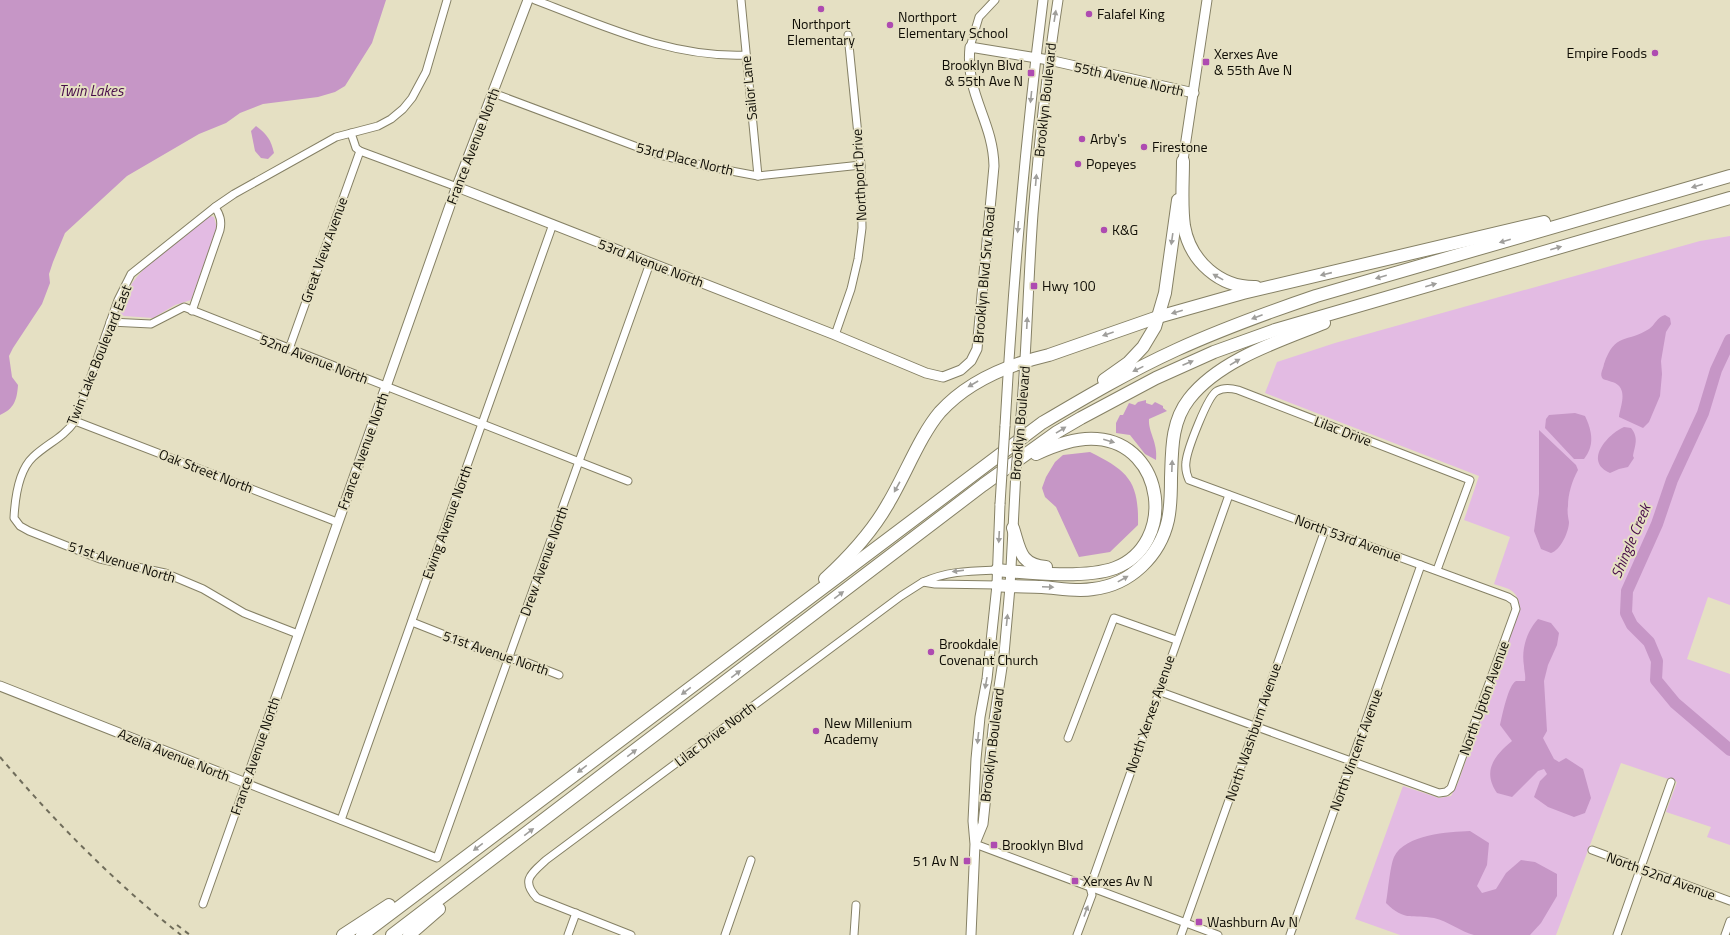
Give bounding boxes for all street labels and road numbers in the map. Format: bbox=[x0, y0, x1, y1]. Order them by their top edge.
street label: Brooklyn Boulevard bbox=[1028, 42, 1061, 158]
street label: Sailor Lane bbox=[735, 55, 762, 121]
street label: 55th Avenue North bbox=[1072, 56, 1186, 101]
street label: France Avenue North bbox=[441, 84, 504, 207]
street label: Northport Drive bbox=[846, 128, 871, 222]
street label: 53rd Place North bbox=[634, 136, 736, 181]
street label: Great View Avenue bbox=[295, 194, 352, 306]
street label: Brooklyn Blvd Srv Road bbox=[967, 206, 1000, 344]
street label: 53rd Avenue North bbox=[595, 233, 707, 292]
street label: Twin Lake Boulevard East bbox=[61, 281, 136, 428]
street label: 52nd Avenue North bbox=[257, 328, 371, 389]
street label: Brooklyn Boulevard bbox=[1004, 365, 1035, 481]
street label: France Avenue North bbox=[332, 389, 394, 512]
street label: Lilac Drive bbox=[1311, 410, 1375, 451]
street label: Oak Street North bbox=[156, 443, 256, 498]
street label: Ewing Avenue North bbox=[416, 462, 477, 582]
street label: Drew Avenue North bbox=[514, 503, 573, 619]
street label: North 53rd Avenue bbox=[1292, 509, 1404, 567]
street label: 51st Avenue North bbox=[66, 535, 178, 588]
street label: 51st Avenue North bbox=[440, 625, 552, 681]
street label: North Upton Avenue bbox=[1453, 638, 1514, 758]
street label: North Xerxes Avenue bbox=[1120, 652, 1180, 775]
street label: North Washburn Avenue bbox=[1219, 660, 1286, 804]
street label: North Vincent Avenue bbox=[1324, 686, 1387, 814]
street label: Brooklyn Boulevard bbox=[974, 687, 1009, 803]
street label: France Avenue North bbox=[224, 694, 285, 818]
street label: Lilac Drive North bbox=[670, 696, 760, 771]
street label: Azelia Avenue North bbox=[115, 722, 233, 787]
street label: North 52nd Avenue bbox=[1604, 846, 1719, 905]

